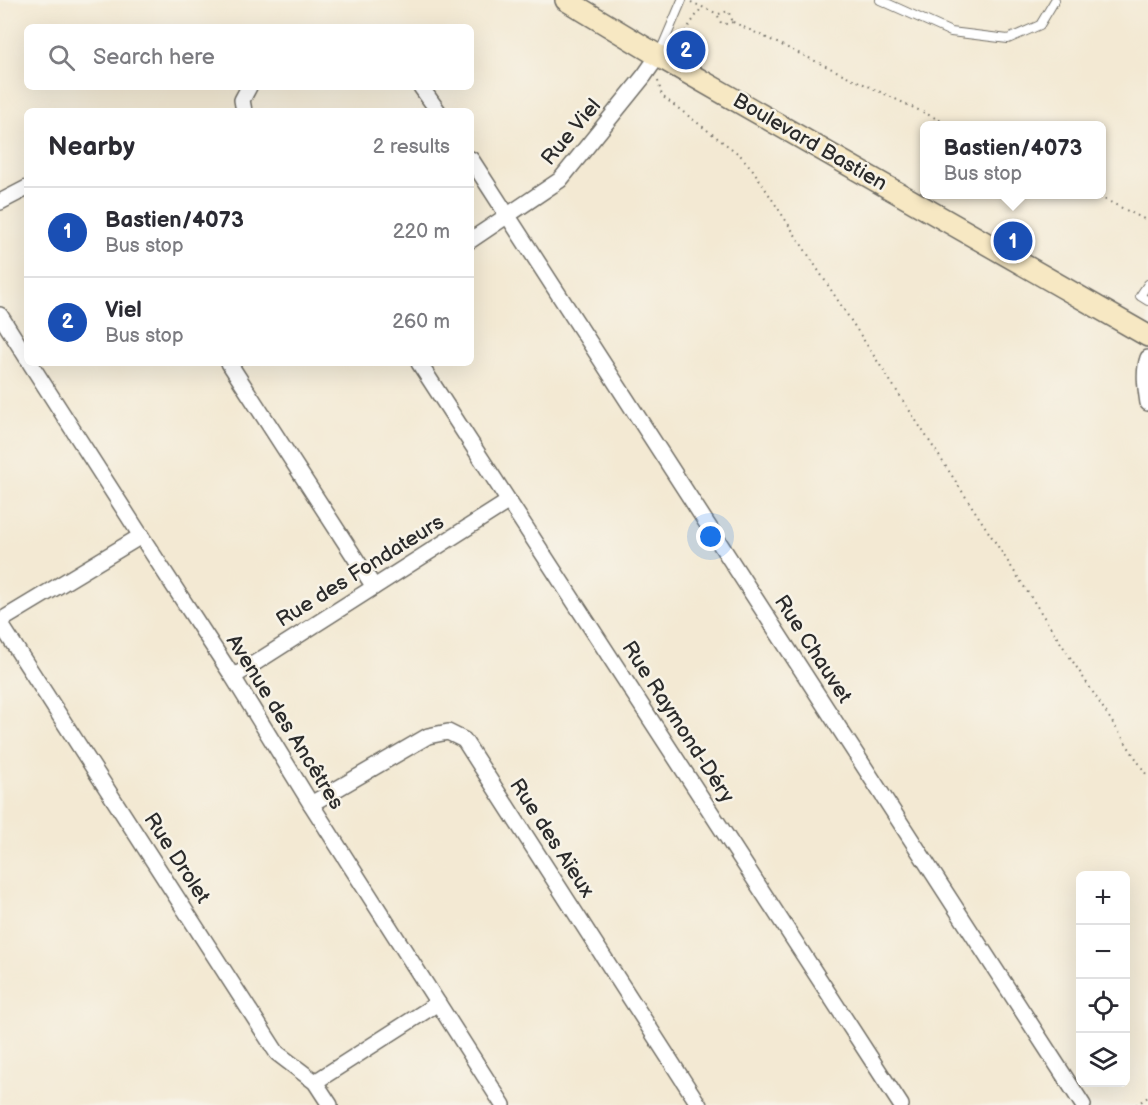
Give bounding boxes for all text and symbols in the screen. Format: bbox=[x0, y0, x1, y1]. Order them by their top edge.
search box bbox=[24, 24, 474, 90]
pin: 2 bbox=[666, 28, 706, 72]
icon: search bbox=[45, 41, 78, 74]
text: Search here bbox=[93, 44, 215, 71]
street label: Boulevard Bastien bbox=[729, 88, 891, 196]
street label: Rue Viel bbox=[536, 94, 606, 170]
popup bbox=[920, 121, 1106, 199]
text: Nearby bbox=[48, 132, 135, 163]
text: 2 results bbox=[373, 135, 450, 159]
text: Bastien/4073 bbox=[944, 135, 1082, 162]
text: Bus stop bbox=[944, 162, 1022, 186]
text: Bastien/4073 bbox=[105, 207, 244, 234]
pin: 1 bbox=[994, 218, 1032, 264]
text: 1 bbox=[63, 220, 72, 244]
text: 220 m bbox=[393, 220, 450, 244]
text: Bus stop bbox=[105, 234, 184, 258]
text: Viel bbox=[105, 297, 142, 324]
text: 2 bbox=[62, 310, 73, 334]
text: 260 m bbox=[392, 310, 450, 334]
text: Bus stop bbox=[105, 324, 184, 348]
street label: Rue des Fondateurs bbox=[272, 509, 448, 633]
your location bbox=[696, 522, 725, 551]
street label: Rue Chauvet bbox=[769, 590, 857, 708]
street label: Avenue des Ancêtres bbox=[221, 630, 349, 814]
street label: Rue Raymond-Déry bbox=[616, 636, 740, 808]
street label: Rue des Aïeux bbox=[504, 774, 600, 902]
street label: Rue Drolet bbox=[139, 808, 216, 908]
map controls bbox=[1076, 871, 1130, 1087]
button: + bbox=[1076, 871, 1130, 925]
button: − bbox=[1076, 925, 1130, 979]
button: locate bbox=[1076, 979, 1130, 1033]
button: layers bbox=[1076, 1033, 1130, 1087]

